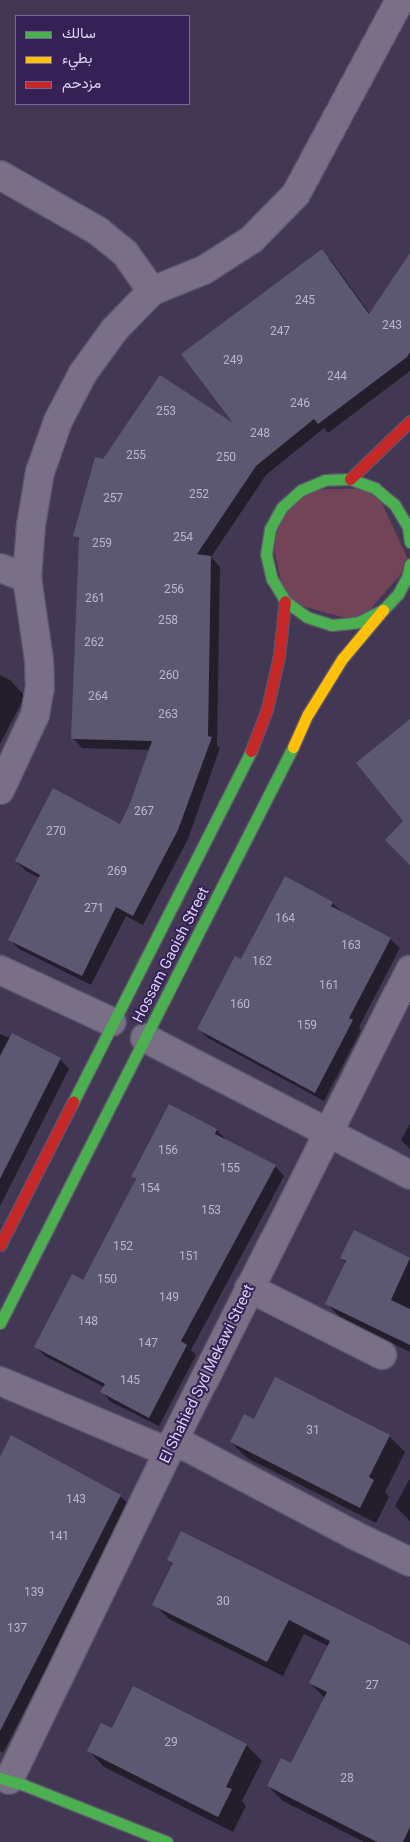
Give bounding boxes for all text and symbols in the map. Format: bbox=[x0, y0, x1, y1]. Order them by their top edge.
legend bbox=[15, 15, 190, 105]
text: سالك bbox=[62, 24, 96, 42]
text: بطيء bbox=[62, 49, 92, 67]
text: مزدحم bbox=[62, 74, 101, 92]
house number: 245 bbox=[295, 294, 315, 308]
house number: 243 bbox=[382, 319, 402, 333]
house number: 247 bbox=[270, 325, 290, 339]
house number: 249 bbox=[223, 354, 243, 368]
house number: 244 bbox=[327, 370, 347, 384]
house number: 246 bbox=[290, 397, 310, 411]
house number: 253 bbox=[156, 405, 176, 419]
house number: 248 bbox=[250, 427, 270, 441]
house number: 255 bbox=[126, 449, 146, 463]
house number: 250 bbox=[216, 451, 236, 465]
house number: 252 bbox=[189, 488, 209, 502]
house number: 257 bbox=[103, 492, 123, 506]
house number: 254 bbox=[173, 531, 193, 545]
house number: 259 bbox=[92, 537, 112, 551]
house number: 256 bbox=[164, 583, 184, 597]
house number: 261 bbox=[85, 592, 105, 606]
house number: 258 bbox=[158, 614, 178, 628]
house number: 262 bbox=[84, 636, 104, 650]
house number: 260 bbox=[159, 669, 179, 683]
house number: 264 bbox=[88, 690, 108, 704]
house number: 263 bbox=[158, 708, 178, 722]
house number: 267 bbox=[134, 805, 154, 819]
house number: 270 bbox=[46, 825, 66, 839]
house number: 269 bbox=[107, 865, 127, 879]
street label: Hossam Gaoish Street bbox=[129, 884, 213, 1026]
house number: 271 bbox=[84, 902, 104, 916]
house number: 164 bbox=[275, 912, 295, 926]
house number: 163 bbox=[341, 939, 361, 953]
house number: 162 bbox=[252, 955, 272, 969]
house number: 161 bbox=[319, 979, 339, 993]
house number: 160 bbox=[230, 998, 250, 1012]
house number: 159 bbox=[297, 1019, 317, 1033]
house number: 156 bbox=[158, 1144, 178, 1158]
house number: 155 bbox=[220, 1162, 240, 1176]
house number: 154 bbox=[140, 1182, 160, 1196]
house number: 153 bbox=[201, 1204, 221, 1218]
house number: 152 bbox=[113, 1240, 133, 1254]
house number: 151 bbox=[179, 1250, 199, 1264]
house number: 150 bbox=[97, 1273, 117, 1287]
street label: El Shahied Syd Mekawi Street bbox=[156, 1282, 258, 1466]
house number: 149 bbox=[159, 1291, 179, 1305]
house number: 148 bbox=[78, 1315, 98, 1329]
house number: 147 bbox=[138, 1337, 158, 1351]
house number: 145 bbox=[120, 1374, 140, 1388]
house number: 31 bbox=[306, 1424, 320, 1438]
house number: 143 bbox=[66, 1493, 86, 1507]
house number: 141 bbox=[49, 1530, 69, 1544]
house number: 139 bbox=[24, 1586, 44, 1600]
house number: 30 bbox=[216, 1595, 230, 1609]
house number: 137 bbox=[7, 1622, 27, 1636]
house number: 27 bbox=[365, 1679, 379, 1693]
house number: 29 bbox=[164, 1736, 178, 1750]
house number: 28 bbox=[340, 1772, 354, 1786]

